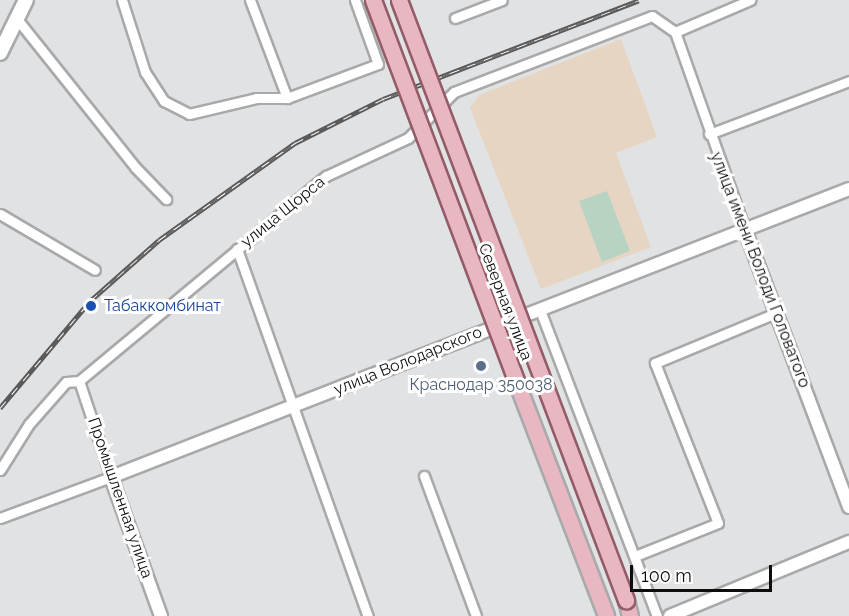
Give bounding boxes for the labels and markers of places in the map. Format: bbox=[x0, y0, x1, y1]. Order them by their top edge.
place label: Табаккомбинат bbox=[104, 296, 221, 316]
marker: Табаккомбинат bbox=[82, 297, 100, 315]
marker: Краснодар 350038 bbox=[474, 359, 488, 373]
place label: Краснодар 350038 bbox=[409, 375, 553, 395]

